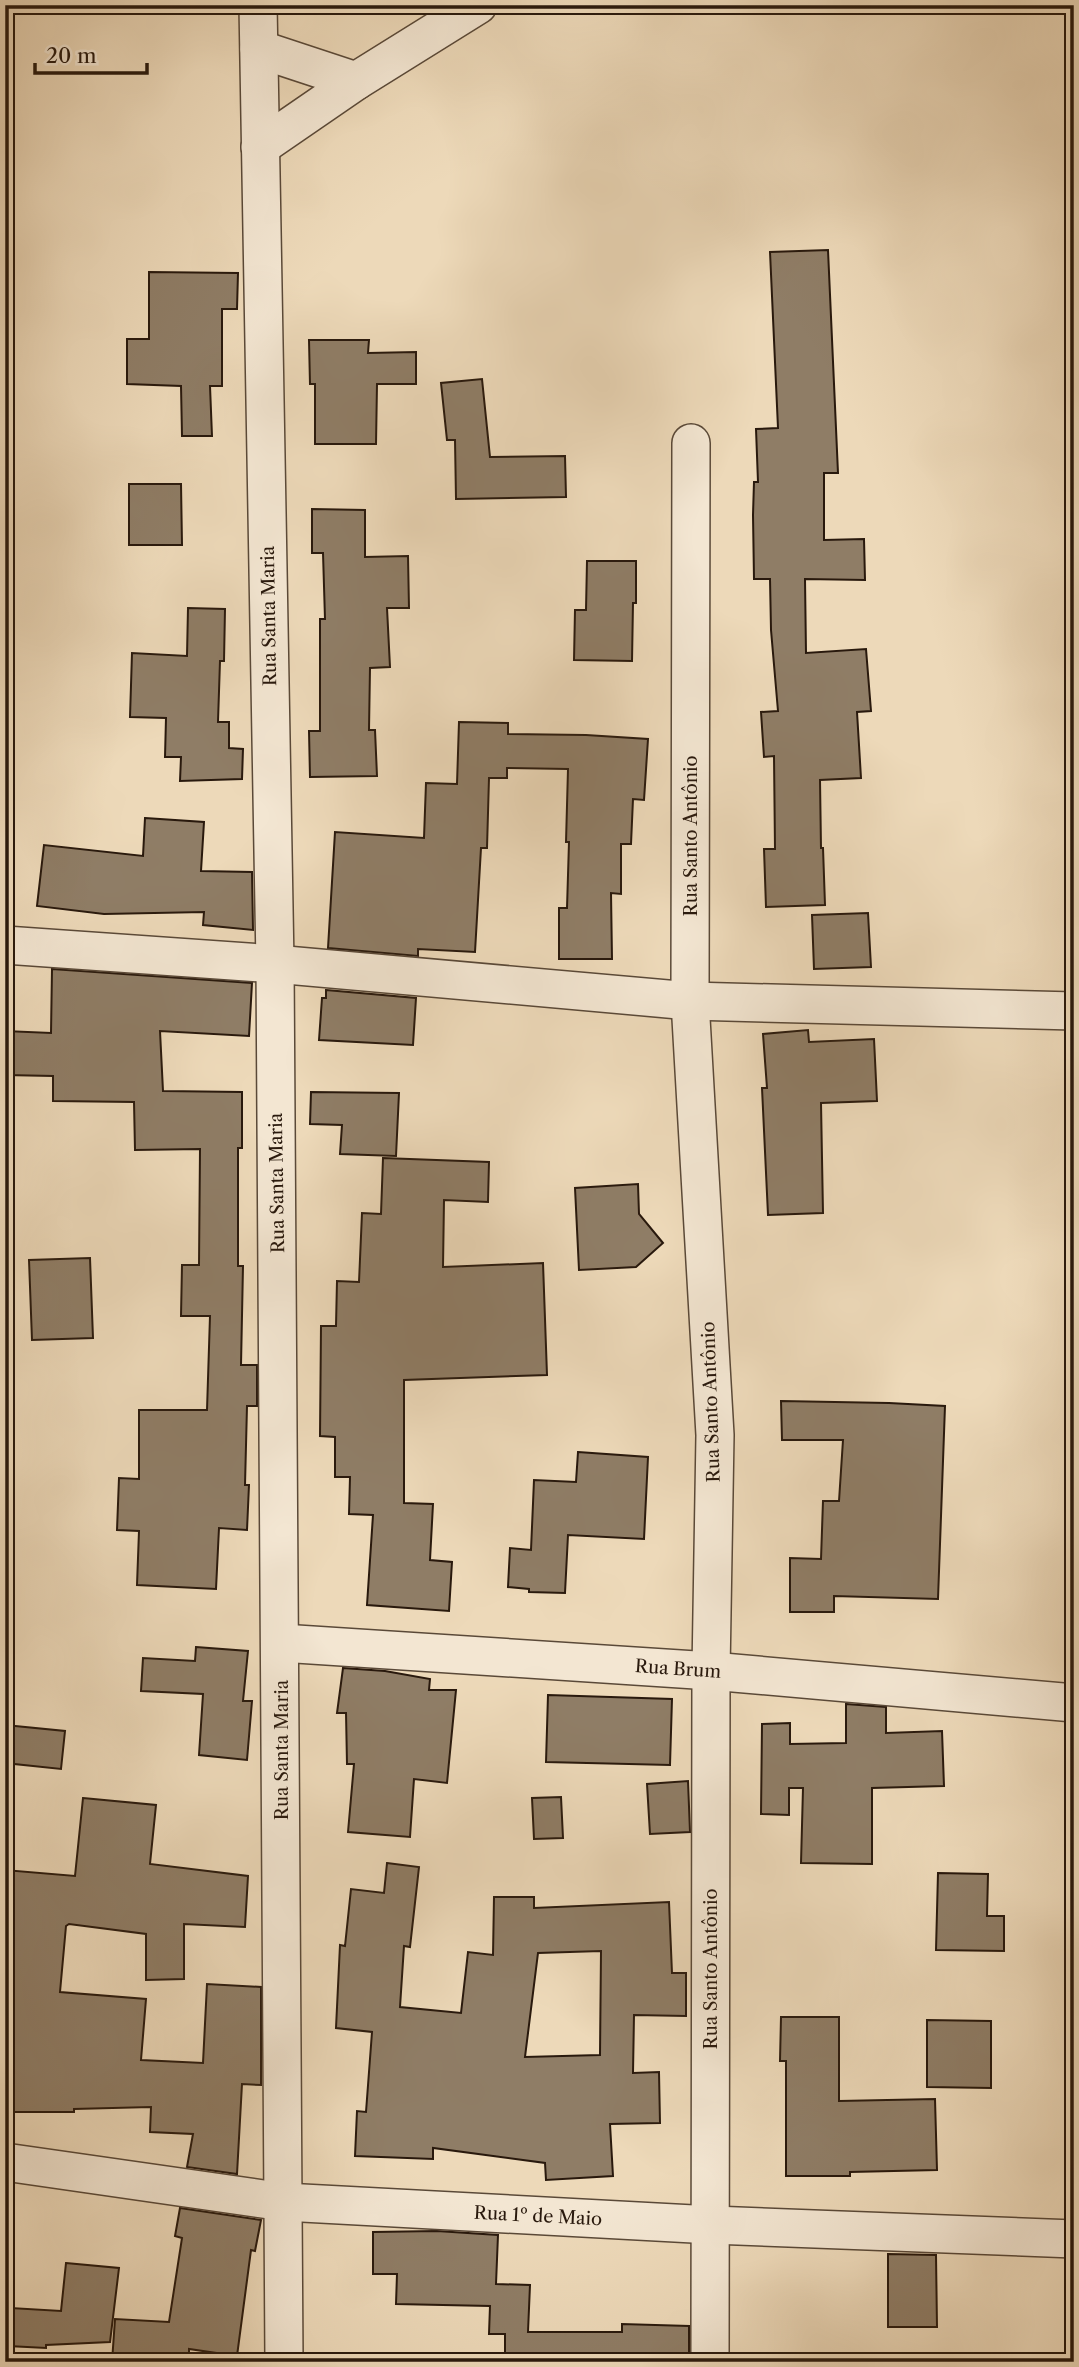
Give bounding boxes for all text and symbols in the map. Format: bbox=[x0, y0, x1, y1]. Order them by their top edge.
scale bar bbox=[35, 32, 147, 76]
text: 20 m bbox=[46, 43, 97, 68]
street label: Rua Santa Maria bbox=[257, 545, 281, 686]
street label: Rua Santo Antônio bbox=[680, 755, 702, 917]
street label: Rua Santa Maria bbox=[265, 1112, 289, 1253]
street label: Rua Santo Antônio bbox=[697, 1321, 725, 1483]
street label: Rua Brum bbox=[634, 1655, 722, 1683]
street label: Rua Santa Maria bbox=[271, 1679, 293, 1820]
street label: Rua Santo Antônio bbox=[700, 1888, 722, 2050]
street label: Rua 1º de Maio bbox=[473, 2202, 603, 2230]

